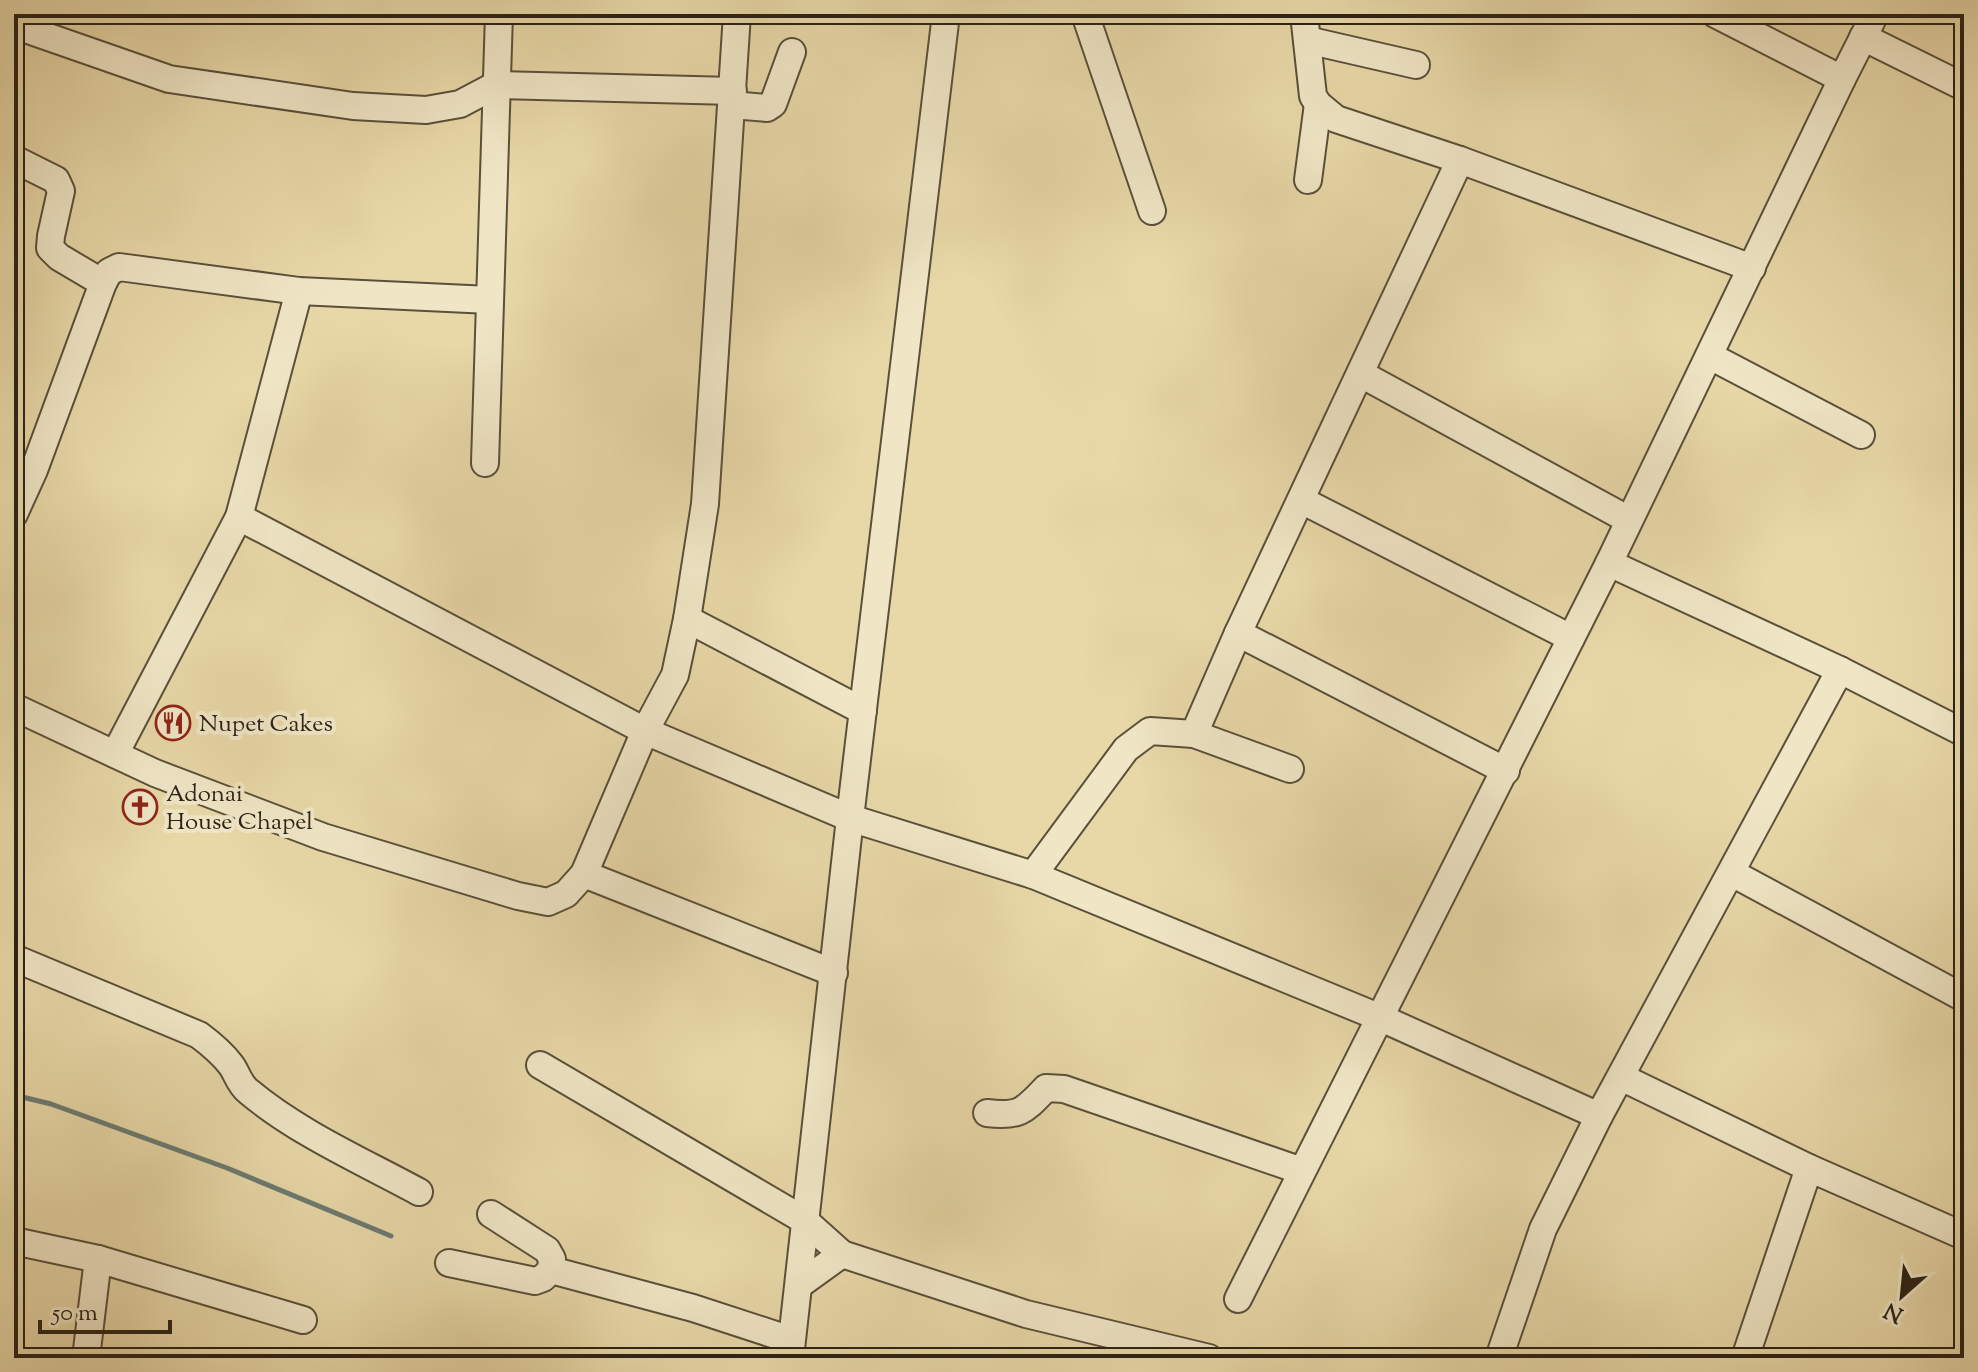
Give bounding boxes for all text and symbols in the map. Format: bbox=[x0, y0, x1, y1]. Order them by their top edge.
restaurant icon: Nupet Cakes bbox=[154, 704, 192, 742]
place label: Nupet Cakes bbox=[199, 708, 333, 742]
place label: Adonai House Chapel bbox=[166, 778, 313, 840]
church icon: Adonai House Chapel bbox=[121, 788, 159, 826]
north arrow bbox=[1862, 1256, 1942, 1336]
scale bar bbox=[40, 1284, 170, 1334]
text: N bbox=[1879, 1293, 1909, 1329]
text: 50 m bbox=[50, 1297, 98, 1331]

